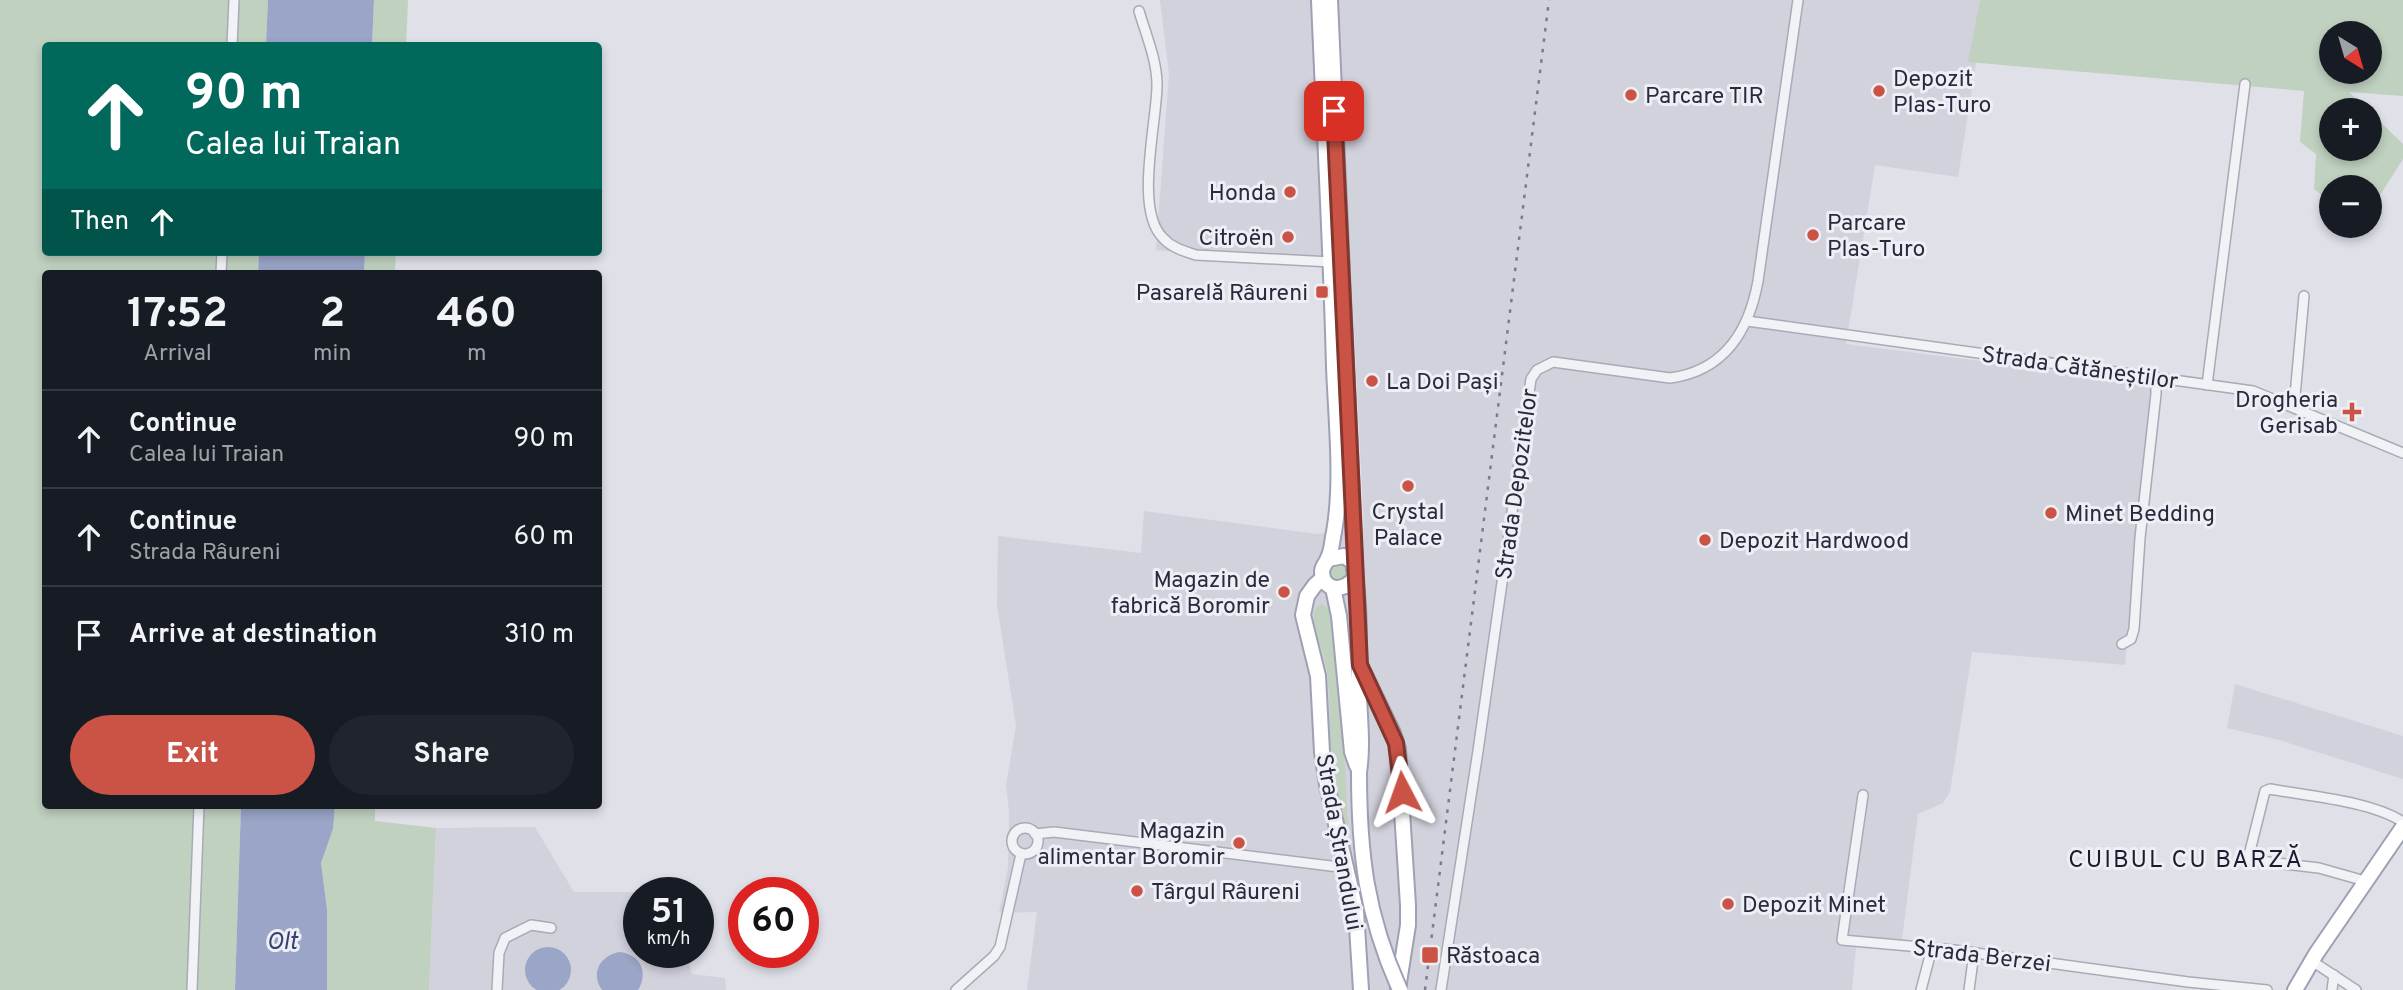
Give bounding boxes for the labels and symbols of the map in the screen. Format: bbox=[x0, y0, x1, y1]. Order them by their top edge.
north arrow bbox=[2319, 21, 2382, 84]
place label: Depozit Plas-Turo bbox=[1893, 66, 1991, 121]
pin bbox=[1304, 81, 1364, 141]
place label: Parcare TIR bbox=[1645, 83, 1764, 112]
marker: Depozit Plas-Turo bbox=[1871, 83, 1887, 99]
marker: Parcare TIR bbox=[1623, 87, 1639, 103]
place label: Honda bbox=[1209, 180, 1276, 209]
marker: Honda bbox=[1282, 184, 1298, 200]
place label: Parcare Plas-Turo bbox=[1827, 210, 1925, 265]
place label: Citroën bbox=[1199, 225, 1274, 254]
marker: Parcare Plas-Turo bbox=[1805, 227, 1821, 243]
marker: Citroën bbox=[1280, 229, 1296, 245]
place label: Pasarelă Râureni bbox=[1136, 280, 1308, 309]
marker: Pasarelă Râureni bbox=[1314, 284, 1330, 300]
street label: Strada Cătăneștilor bbox=[1980, 341, 2180, 398]
place label: La Doi Pași bbox=[1386, 369, 1499, 398]
marker: La Doi Pași bbox=[1364, 373, 1380, 389]
street label: Strada Depozitelor bbox=[1491, 387, 1546, 582]
place label: Drogheria Gerisab bbox=[2235, 387, 2338, 442]
marker: Drogheria Gerisab bbox=[2344, 404, 2360, 420]
marker: Crystal Palace bbox=[1400, 478, 1416, 494]
place label: Crystal Palace bbox=[1372, 499, 1444, 554]
place label: Minet Bedding bbox=[2065, 501, 2215, 530]
marker: Minet Bedding bbox=[2043, 505, 2059, 521]
place label: Depozit Hardwood bbox=[1719, 528, 1909, 557]
marker: Depozit Hardwood bbox=[1697, 532, 1713, 548]
place label: Magazin de fabrică Boromir bbox=[1111, 567, 1270, 622]
marker: Magazin de fabrică Boromir bbox=[1276, 584, 1292, 600]
street label: Strada Ștrandului bbox=[1308, 752, 1367, 933]
position arrow bbox=[1365, 755, 1439, 829]
place label: Magazin alimentar Boromir bbox=[1037, 818, 1225, 873]
marker: Magazin alimentar Boromir bbox=[1231, 835, 1247, 851]
district label: CUIBUL CU BARZĂ bbox=[2068, 844, 2304, 876]
speed limit sign: 60 bbox=[728, 877, 819, 968]
place label: Târgul Râureni bbox=[1151, 879, 1300, 908]
marker: Târgul Râureni bbox=[1129, 883, 1145, 899]
place label: Depozit Minet bbox=[1742, 892, 1886, 921]
marker: Depozit Minet bbox=[1720, 896, 1736, 912]
water label: Olt bbox=[266, 928, 299, 958]
street label: Strada Berzei bbox=[1911, 935, 2052, 980]
place label: Răstoaca bbox=[1446, 943, 1540, 972]
marker: Răstoaca bbox=[1420, 945, 1440, 965]

